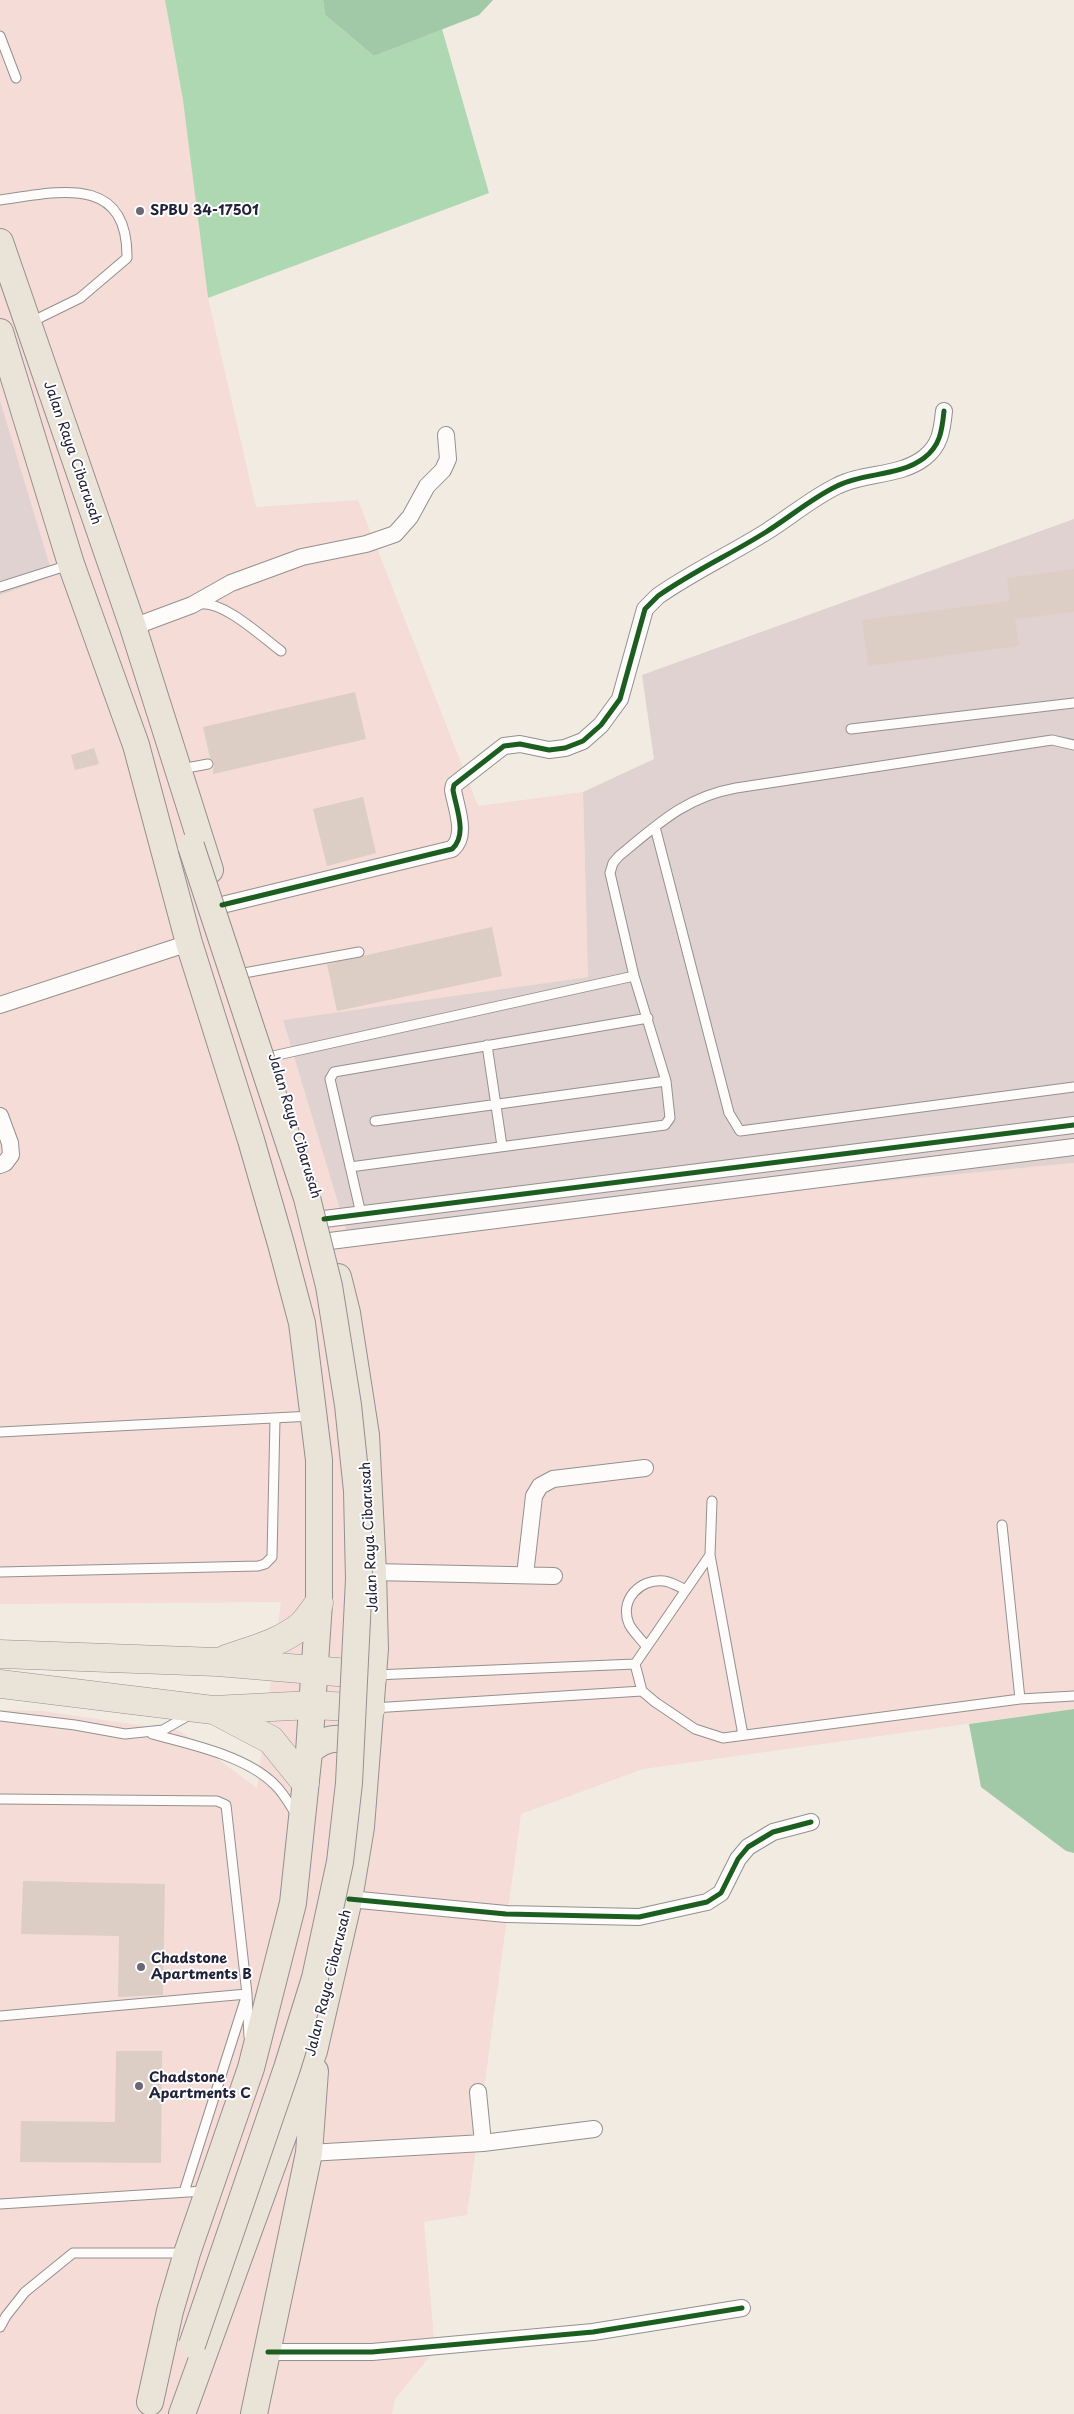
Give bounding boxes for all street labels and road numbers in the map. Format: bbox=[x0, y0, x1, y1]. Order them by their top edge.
street label: Jalan Raya Cibarusah bbox=[40, 379, 104, 527]
street label: Jalan Raya Cibarusah bbox=[264, 1051, 324, 1201]
street label: Jalan Raya Cibarusah bbox=[358, 1461, 382, 1613]
street label: Jalan Raya Cibarusah bbox=[303, 1908, 355, 2058]

